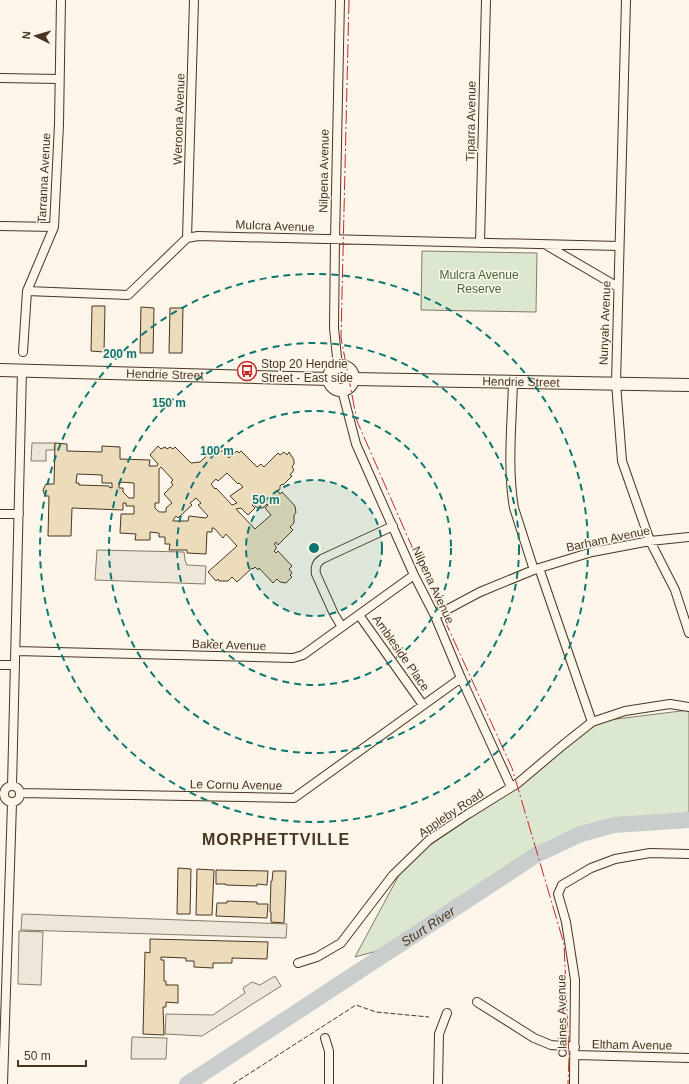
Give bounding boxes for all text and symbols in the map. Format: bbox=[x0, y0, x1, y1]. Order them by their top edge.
north arrow bbox=[16, 16, 56, 56]
text: N bbox=[20, 31, 32, 40]
street label: Weroona Avenue bbox=[170, 73, 188, 165]
street label: Tiparra Avenue bbox=[463, 80, 479, 161]
street label: Nilpena Avenue bbox=[316, 129, 332, 213]
street label: Tarranna Avenue bbox=[35, 132, 53, 224]
street label: Mulcra Avenue bbox=[235, 218, 315, 234]
park label: Mulcra Avenue Reserve bbox=[439, 268, 519, 296]
street label: Nunyah Avenue bbox=[597, 280, 613, 365]
text: 200 m bbox=[103, 347, 137, 361]
place label: Stop 20 Hendrie Street - East side bbox=[261, 357, 353, 385]
bus stop icon: Stop 20 Hendrie Street - East side bbox=[236, 360, 258, 382]
street label: Hendrie Street bbox=[126, 366, 205, 383]
street label: Hendrie Street bbox=[482, 374, 561, 390]
text: 150 m bbox=[152, 396, 186, 410]
text: 100 m bbox=[200, 444, 234, 458]
text: 50 m bbox=[252, 493, 280, 507]
street label: Barham Avenue bbox=[565, 523, 651, 555]
centre of rings bbox=[307, 541, 321, 555]
street label: Nilpena Avenue bbox=[409, 544, 457, 626]
street label: Ambleside Place bbox=[370, 612, 433, 694]
street label: Baker Avenue bbox=[192, 637, 267, 653]
street label: Le Cornu Avenue bbox=[190, 777, 283, 793]
street label: Appleby Road bbox=[416, 786, 486, 840]
district label: MORPHETTVILLE bbox=[202, 831, 350, 848]
water label: Sturt River bbox=[398, 903, 458, 950]
street label: Claines Avenue bbox=[554, 974, 570, 1058]
street label: Eltham Avenue bbox=[592, 1037, 673, 1053]
scale bar bbox=[18, 1042, 86, 1068]
text: 50 m bbox=[24, 1049, 51, 1063]

